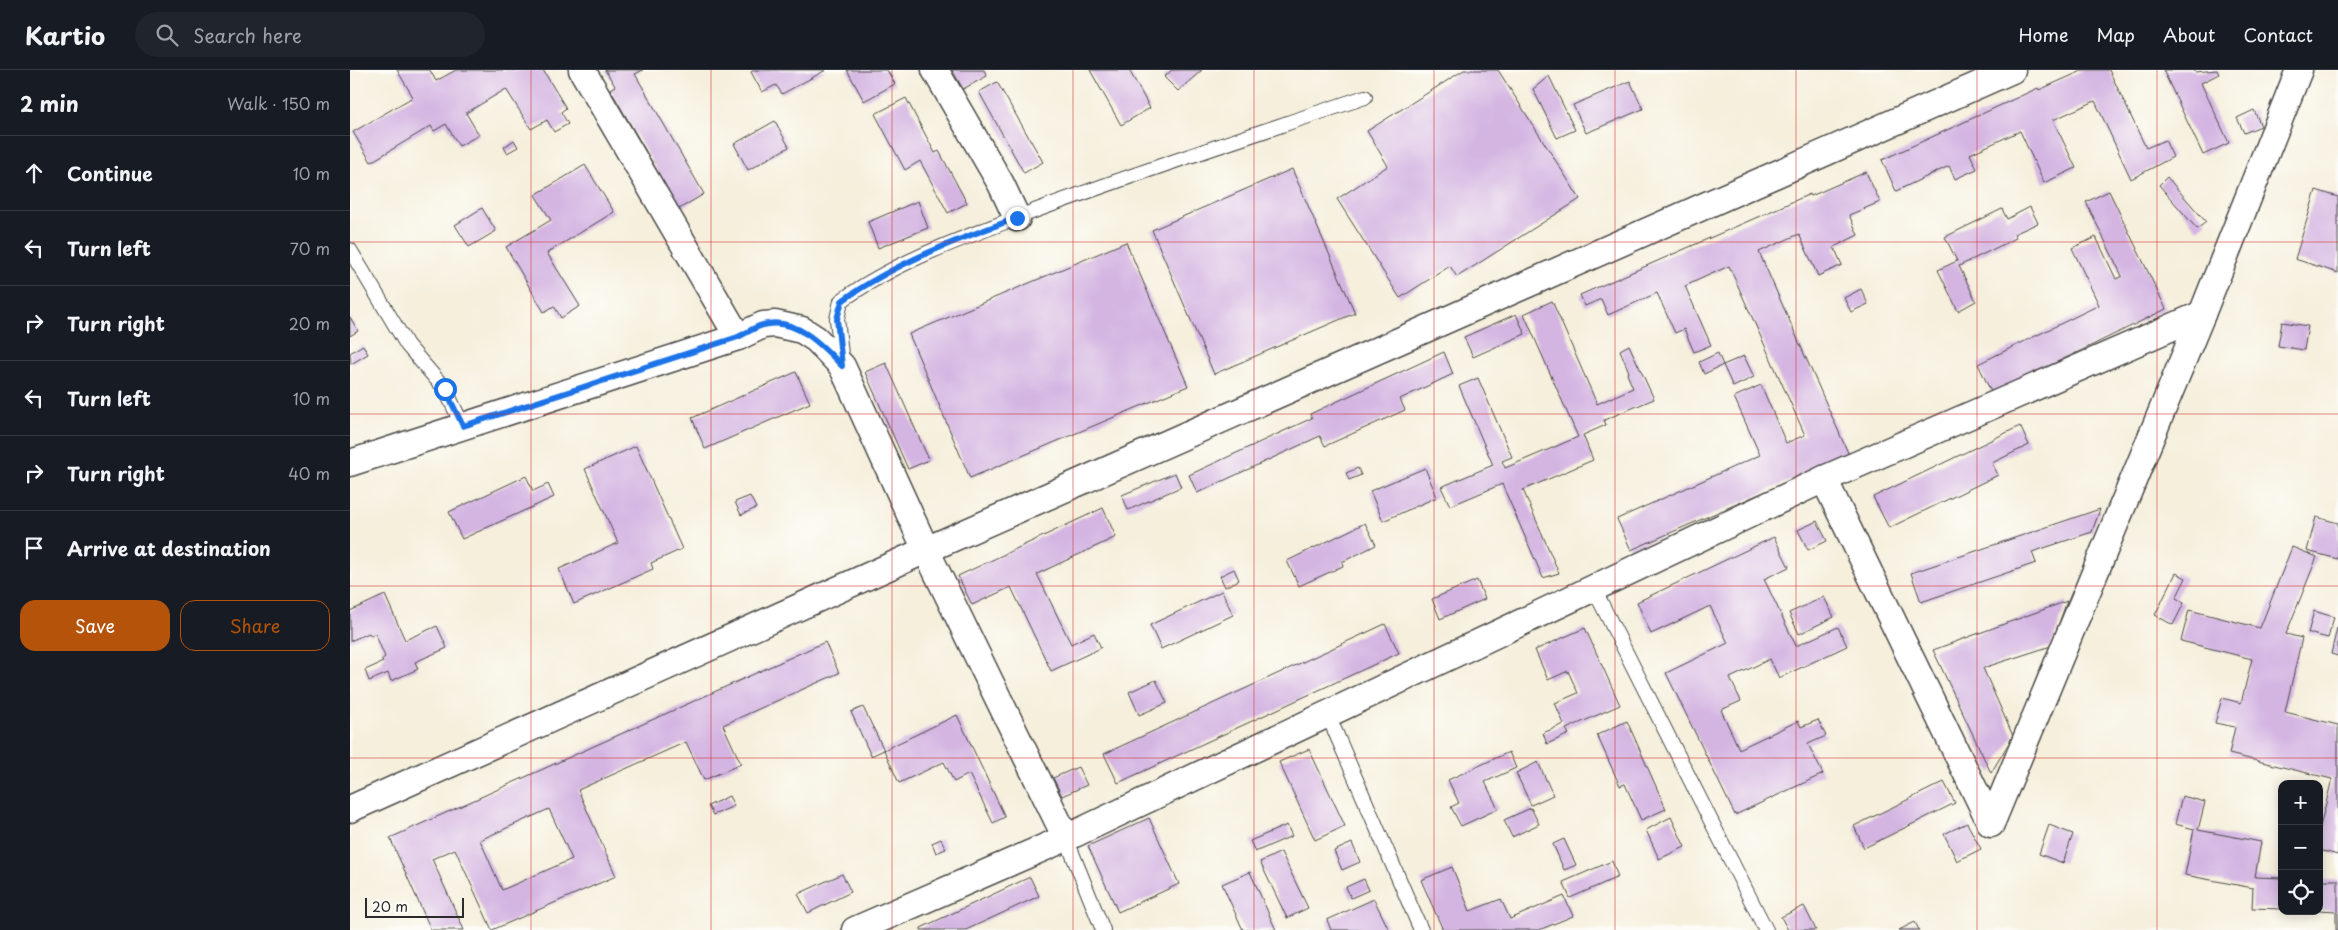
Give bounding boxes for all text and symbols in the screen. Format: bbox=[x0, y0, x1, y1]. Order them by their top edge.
search box bbox=[135, 12, 485, 57]
text: Kartio bbox=[25, 17, 105, 53]
icon: search bbox=[153, 21, 181, 49]
text: Search here bbox=[193, 21, 302, 49]
text: Home bbox=[2018, 21, 2068, 48]
text: Map bbox=[2096, 21, 2135, 48]
text: About bbox=[2163, 21, 2215, 48]
text: Contact bbox=[2243, 21, 2313, 48]
text: 2 min bbox=[20, 87, 79, 119]
text: Walk · 150 m bbox=[227, 91, 330, 115]
icon: ahead bbox=[20, 159, 48, 187]
text: Continue bbox=[67, 159, 153, 187]
text: 10 m bbox=[293, 161, 330, 185]
route end bbox=[1006, 207, 1029, 230]
icon: left bbox=[20, 234, 48, 262]
text: Turn left bbox=[67, 234, 151, 262]
text: 70 m bbox=[290, 236, 330, 260]
icon: right bbox=[20, 309, 48, 337]
text: Turn right bbox=[67, 309, 165, 337]
text: 20 m bbox=[289, 311, 330, 335]
route start bbox=[434, 378, 457, 401]
icon: left bbox=[20, 384, 48, 412]
text: Turn left bbox=[67, 384, 151, 412]
text: 10 m bbox=[293, 386, 330, 410]
icon: right bbox=[20, 459, 48, 487]
text: Turn right bbox=[67, 459, 165, 487]
text: 40 m bbox=[288, 461, 330, 485]
icon: arrive bbox=[20, 534, 48, 562]
text: Arrive at destination bbox=[67, 534, 271, 562]
button: Save bbox=[20, 600, 170, 651]
button: Share bbox=[180, 600, 330, 651]
map controls bbox=[2278, 780, 2323, 915]
button: + bbox=[2278, 780, 2323, 825]
button: − bbox=[2278, 825, 2323, 870]
button: locate bbox=[2278, 870, 2323, 915]
scale bar bbox=[365, 895, 464, 918]
text: 20 m bbox=[372, 896, 408, 917]

